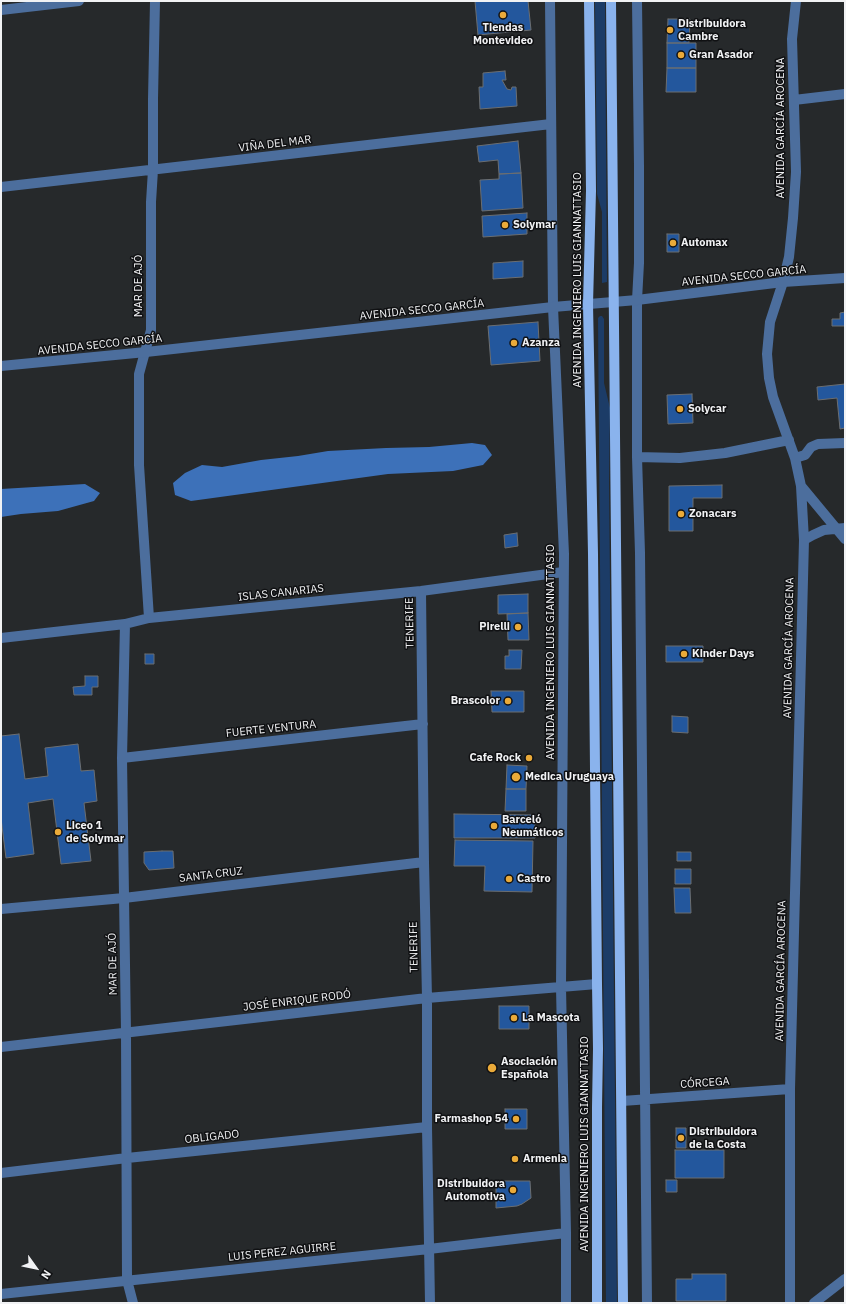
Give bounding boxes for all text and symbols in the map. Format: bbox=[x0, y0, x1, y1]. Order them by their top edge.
marker: Tiendas Montevideo bbox=[498, 10, 508, 20]
place label: Distribuidora Cambre bbox=[678, 17, 746, 43]
place label: Tiendas Montevideo bbox=[473, 21, 533, 47]
marker: Distribuidora Cambre bbox=[665, 25, 675, 35]
place label: Gran Asador bbox=[689, 48, 753, 62]
marker: Gran Asador bbox=[676, 50, 686, 60]
street label: AVENIDA GARCÍA AROCENA bbox=[774, 57, 788, 199]
street label: VIÑA DEL MAR bbox=[238, 133, 312, 155]
street label: AVENIDA INGENIERO LUIS GIANNATTASIO bbox=[571, 172, 585, 388]
place label: Solymar bbox=[513, 218, 556, 232]
marker: Solymar bbox=[500, 220, 510, 230]
place label: Automax bbox=[681, 236, 728, 250]
marker: Automax bbox=[668, 238, 678, 248]
street label: MAR DE AJÓ bbox=[132, 255, 146, 317]
street label: AVENIDA SECCO GARCÍA bbox=[681, 263, 807, 289]
street label: AVENIDA SECCO GARCÍA bbox=[359, 297, 485, 323]
street label: AVENIDA SECCO GARCÍA bbox=[37, 332, 163, 358]
place label: Azanza bbox=[522, 336, 560, 350]
marker: Azanza bbox=[509, 338, 519, 348]
place label: Solycar bbox=[688, 402, 727, 416]
marker: Solycar bbox=[675, 404, 685, 414]
place label: Zonacars bbox=[689, 507, 737, 521]
marker: Zonacars bbox=[676, 509, 686, 519]
street label: AVENIDA INGENIERO LUIS GIANNATTASIO bbox=[544, 544, 558, 760]
street label: AVENIDA GARCÍA AROCENA bbox=[781, 577, 797, 719]
street label: ISLAS CANARIAS bbox=[237, 582, 325, 604]
street label: TENERIFE bbox=[403, 597, 417, 649]
place label: Pirelli bbox=[479, 620, 510, 634]
marker: Pirelli bbox=[513, 622, 523, 632]
place label: Kinder Days bbox=[692, 647, 754, 661]
marker: Kinder Days bbox=[679, 649, 689, 659]
place label: Brascolor bbox=[451, 694, 500, 708]
marker: Brascolor bbox=[503, 696, 513, 706]
street label: FUERTE VENTURA bbox=[225, 718, 317, 740]
place label: Cafe Rock bbox=[469, 751, 521, 765]
marker: Cafe Rock bbox=[524, 753, 534, 763]
place label: Medica Uruguaya bbox=[525, 770, 614, 784]
marker: Medica Uruguaya bbox=[510, 771, 522, 783]
place label: Barceló Neumáticos bbox=[502, 813, 563, 839]
place label: Liceo 1 de Solymar bbox=[66, 819, 124, 845]
marker: Barceló Neumáticos bbox=[489, 821, 499, 831]
marker: Liceo 1 de Solymar bbox=[53, 827, 63, 837]
street label: SANTA CRUZ bbox=[178, 865, 244, 885]
place label: Castro bbox=[517, 872, 551, 886]
marker: Castro bbox=[504, 874, 514, 884]
street label: AVENIDA GARCÍA AROCENA bbox=[773, 900, 789, 1042]
street label: TENERIFE bbox=[407, 921, 421, 973]
street label: MAR DE AJÓ bbox=[106, 933, 120, 995]
street label: JOSÉ ENRIQUE RODÓ bbox=[242, 988, 352, 1014]
place label: La Mascota bbox=[522, 1011, 580, 1025]
marker: La Mascota bbox=[509, 1013, 519, 1023]
street label: AVENIDA INGENIERO LUIS GIANNATTASIO bbox=[578, 1036, 592, 1252]
place label: Asociación Española bbox=[501, 1055, 557, 1081]
marker: Asociación Española bbox=[486, 1062, 498, 1074]
street label: CÓRCEGA bbox=[680, 1075, 730, 1091]
place label: Farmashop 54 bbox=[434, 1112, 508, 1126]
marker: Farmashop 54 bbox=[511, 1114, 521, 1124]
place label: Distribuidora de la Costa bbox=[689, 1125, 757, 1151]
street label: OBLIGADO bbox=[184, 1128, 240, 1146]
marker: Distribuidora de la Costa bbox=[676, 1133, 686, 1143]
place label: Armenia bbox=[523, 1152, 567, 1166]
marker: Armenia bbox=[510, 1154, 520, 1164]
place label: Distribuidora Automotiva bbox=[437, 1177, 505, 1203]
marker: Distribuidora Automotiva bbox=[508, 1185, 518, 1195]
street label: LUIS PEREZ AGUIRRE bbox=[227, 1240, 337, 1264]
north arrow bbox=[16, 1248, 56, 1288]
text: N bbox=[38, 1267, 54, 1282]

